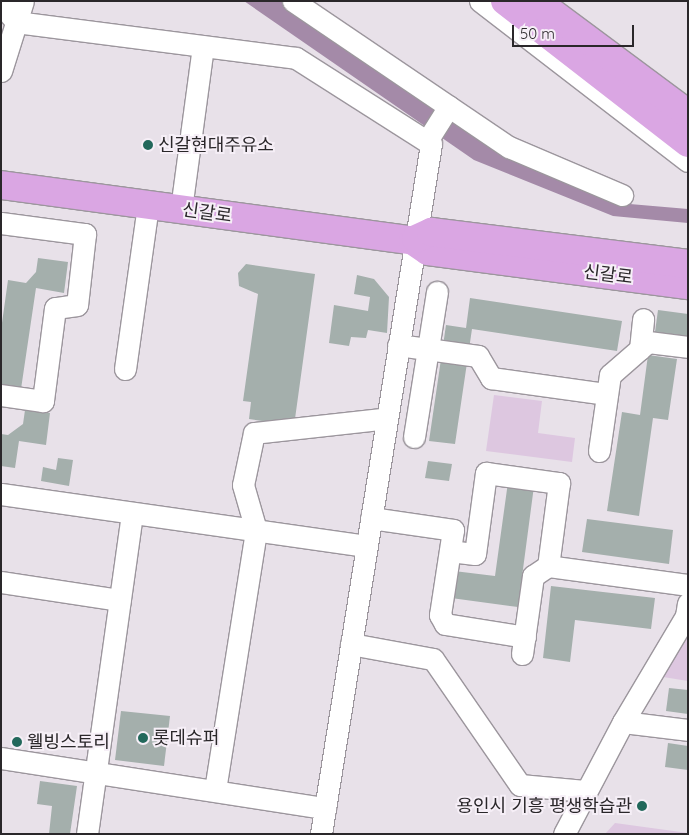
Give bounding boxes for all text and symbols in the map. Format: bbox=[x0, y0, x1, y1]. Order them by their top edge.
scale bar bbox=[514, 15, 636, 47]
text: 50 m bbox=[520, 24, 555, 43]
place label: 신갈현대주유소 bbox=[158, 134, 274, 156]
marker: 신갈현대주유소 bbox=[142, 139, 154, 151]
street label: 신갈로 bbox=[181, 199, 233, 227]
street label: 신갈로 bbox=[582, 261, 634, 289]
place label: 롯데슈퍼 bbox=[153, 727, 219, 749]
place label: 웰빙스토리 bbox=[27, 731, 110, 753]
marker: 롯데슈퍼 bbox=[137, 732, 149, 744]
marker: 웰빙스토리 bbox=[11, 736, 23, 748]
place label: 용인시 기흥 평생학습관 bbox=[457, 795, 632, 817]
marker: 용인시 기흥 평생학습관 bbox=[636, 800, 648, 812]

